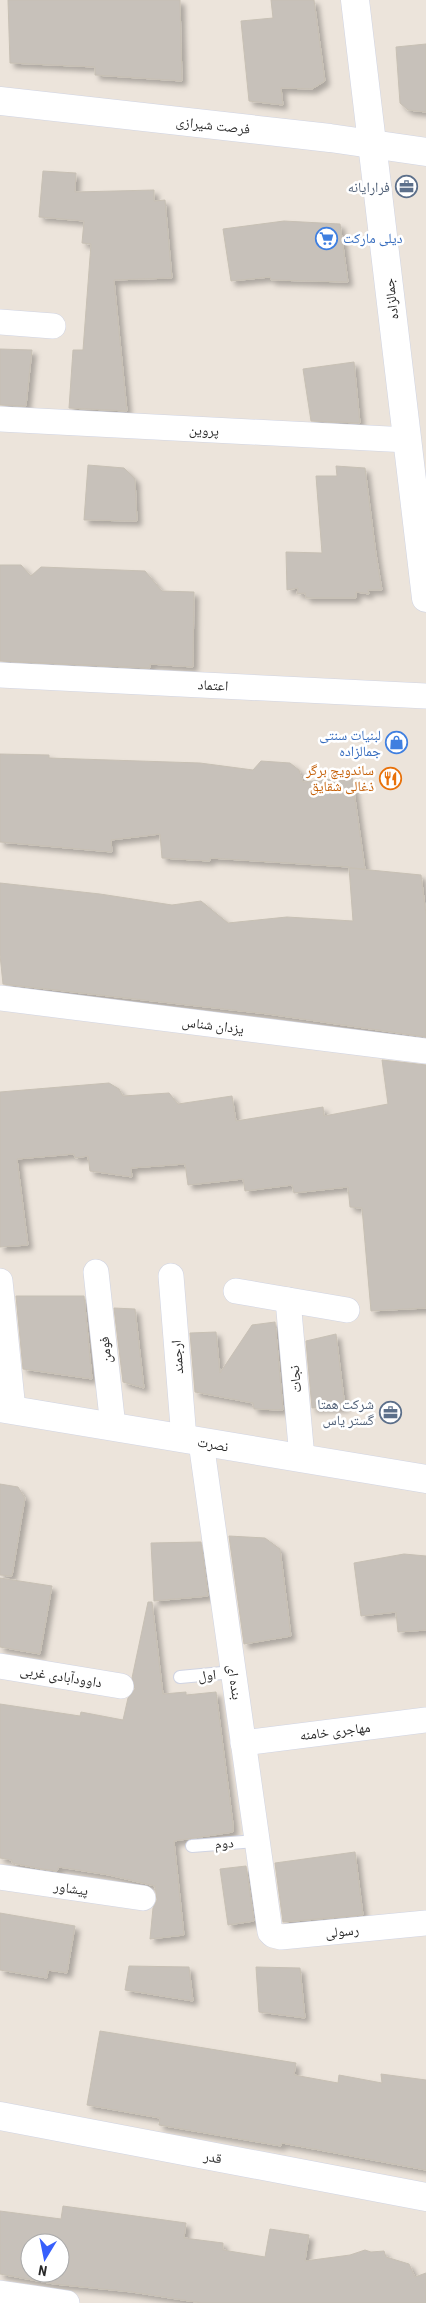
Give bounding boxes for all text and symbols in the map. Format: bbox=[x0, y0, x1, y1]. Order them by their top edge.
street label: فرصت شیرازی bbox=[175, 113, 251, 138]
office icon: فرارایانه bbox=[394, 175, 418, 199]
place label: فرارایانه bbox=[348, 179, 390, 196]
supermarket icon: دیلی مارکت bbox=[315, 226, 339, 250]
place label: دیلی مارکت bbox=[343, 230, 403, 247]
street label: جمالزاده bbox=[381, 277, 402, 321]
street label: پروین bbox=[189, 421, 220, 440]
street label: اعتماد bbox=[197, 676, 229, 694]
place label: لبنیات سنتی جمالزاده bbox=[319, 727, 381, 760]
shop icon: لبنیات سنتی جمالزاده bbox=[385, 731, 409, 755]
place label: ساندویچ برگر ذغالی شقایق bbox=[305, 762, 374, 796]
restaurant icon: ساندویچ برگر ذغالی شقایق bbox=[378, 766, 402, 790]
street label: یزدان شناس bbox=[181, 1013, 245, 1038]
street label: فومن bbox=[96, 1336, 115, 1364]
street label: ارجمند bbox=[168, 1339, 187, 1375]
street label: نجات bbox=[286, 1364, 304, 1393]
place label: شرکت همتا گستر یاس bbox=[317, 1396, 374, 1429]
office icon: شرکت همتا گستر یاس bbox=[378, 1400, 402, 1424]
street label: نصرت bbox=[196, 1433, 230, 1456]
street label: داوودآبادی غربی bbox=[19, 1662, 103, 1691]
street label: بنده ای bbox=[224, 1663, 245, 1701]
street label: اول bbox=[197, 1666, 217, 1685]
street label: مهاجری خامنه bbox=[299, 1719, 371, 1744]
street label: دوم bbox=[214, 1834, 235, 1854]
street label: پیشاور bbox=[52, 1878, 89, 1899]
street label: رسولی bbox=[324, 1921, 360, 1942]
street label: قدر bbox=[202, 2147, 223, 2168]
north arrow bbox=[20, 2233, 70, 2283]
text: N bbox=[37, 2262, 48, 2279]

